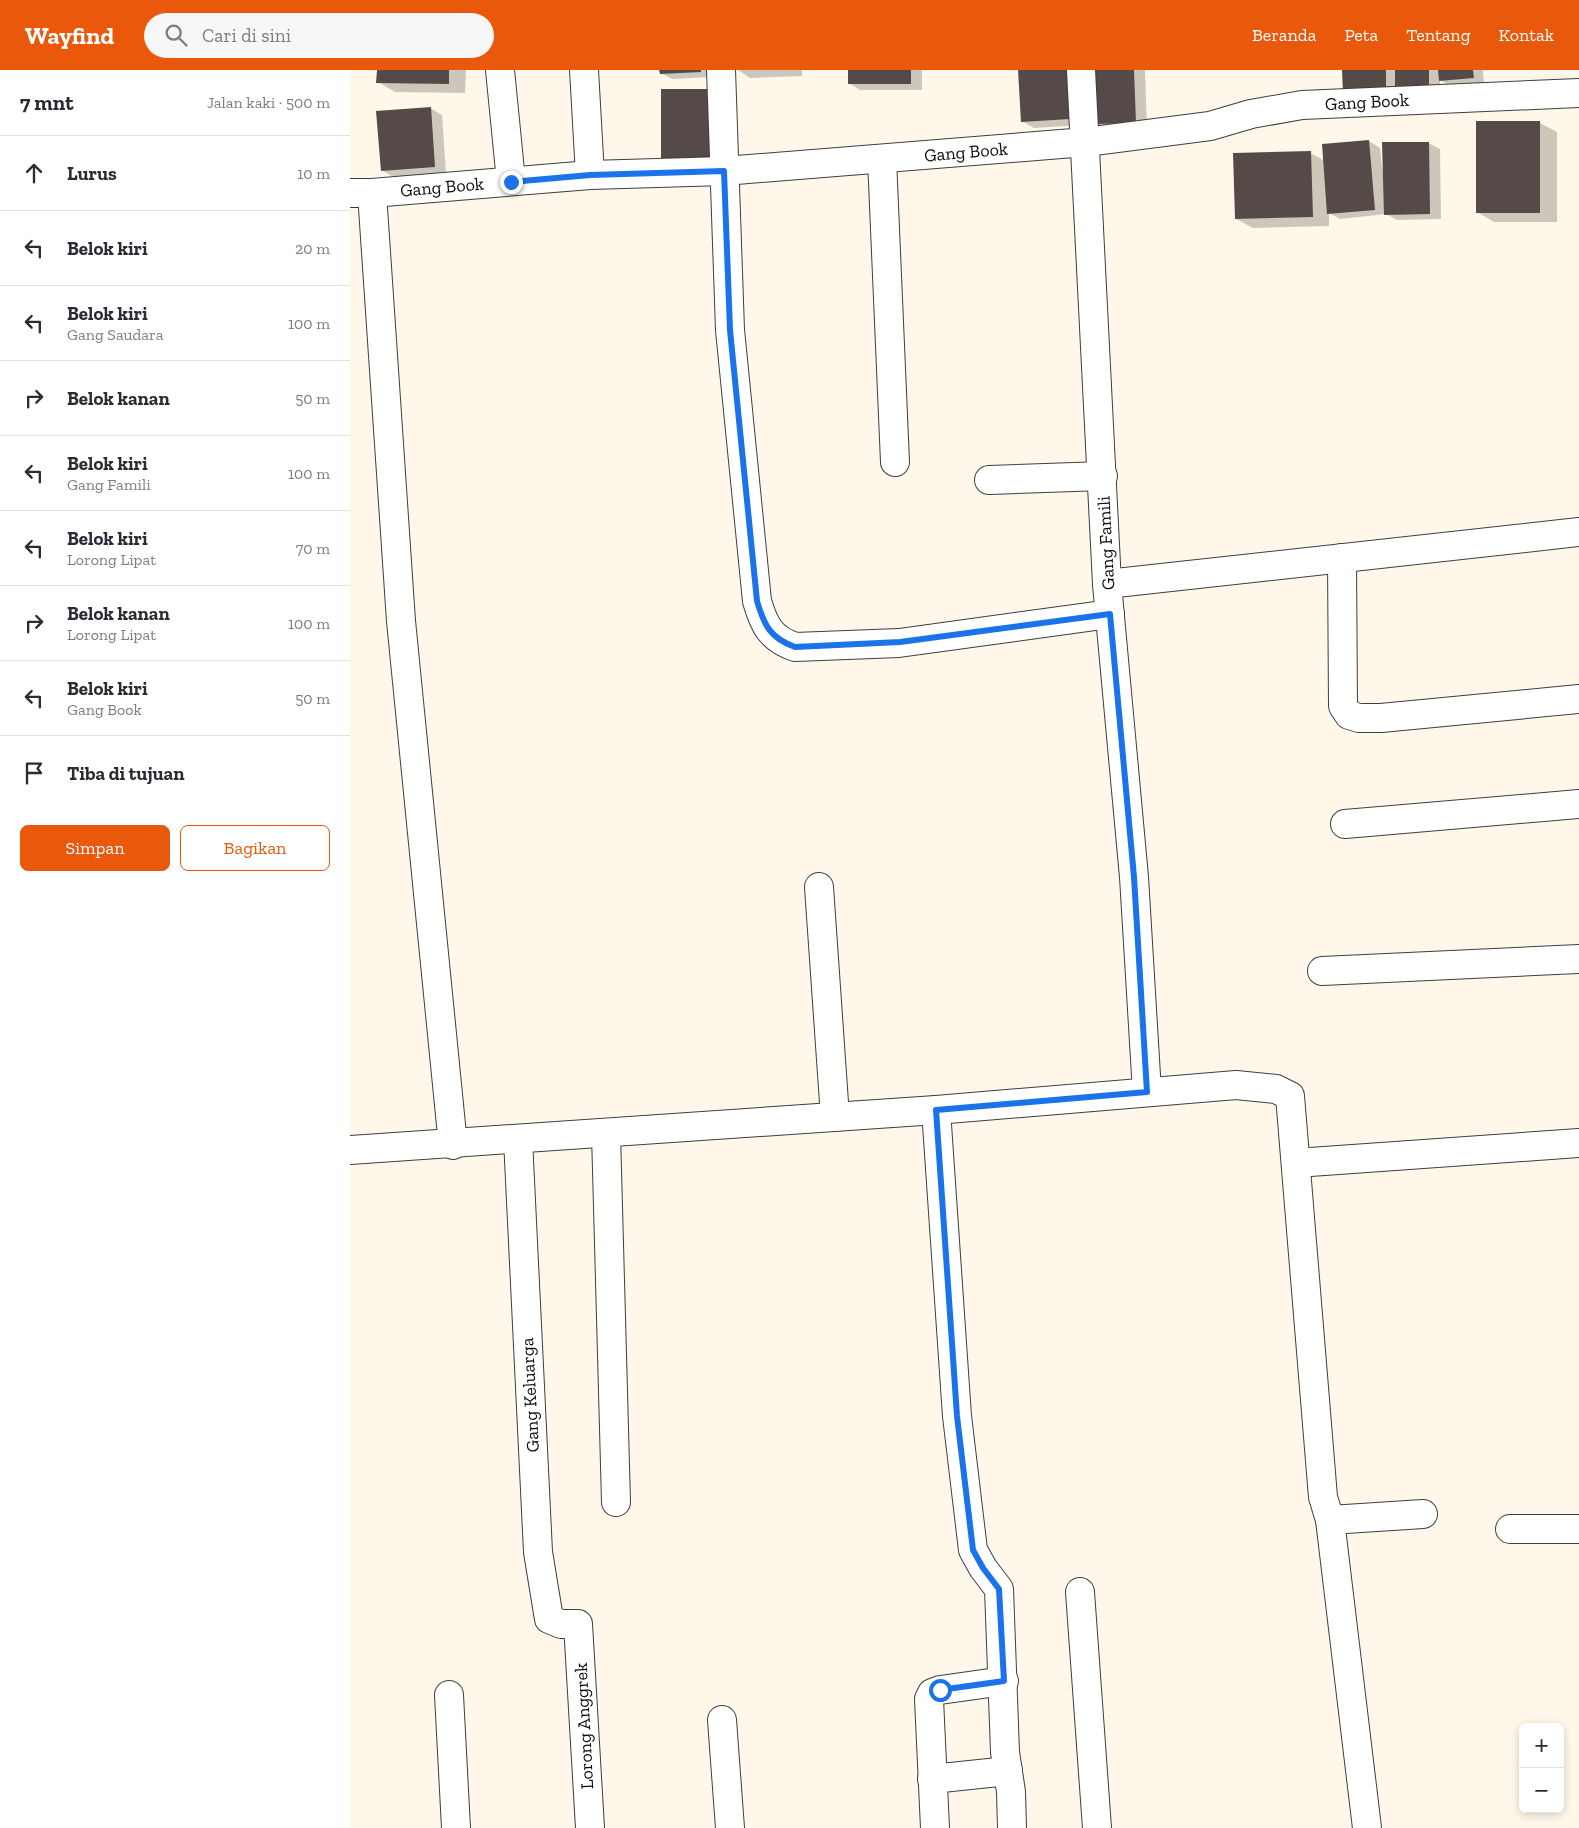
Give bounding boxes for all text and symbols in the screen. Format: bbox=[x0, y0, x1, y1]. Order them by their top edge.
search box bbox=[144, 13, 494, 58]
text: Wayfind bbox=[25, 21, 114, 50]
icon: search bbox=[162, 21, 190, 49]
text: Cari di sini bbox=[202, 24, 291, 47]
text: Beranda bbox=[1252, 24, 1316, 46]
text: Peta bbox=[1344, 24, 1378, 46]
text: Tentang bbox=[1406, 24, 1471, 46]
text: Kontak bbox=[1499, 24, 1554, 46]
street label: Gang Book bbox=[1324, 89, 1410, 115]
text: 7 mnt bbox=[20, 90, 74, 115]
text: Jalan kaki · 500 m bbox=[207, 93, 330, 112]
street label: Gang Book bbox=[923, 137, 1009, 167]
icon: ahead bbox=[20, 159, 48, 187]
text: Lurus bbox=[67, 162, 117, 185]
text: 10 m bbox=[297, 164, 330, 183]
route end bbox=[500, 171, 523, 194]
street label: Gang Book bbox=[399, 172, 485, 202]
icon: left bbox=[20, 234, 48, 262]
text: Belok kiri bbox=[67, 237, 148, 260]
text: 20 m bbox=[295, 239, 330, 258]
text: Belok kiri bbox=[67, 302, 148, 325]
icon: left bbox=[20, 309, 48, 337]
text: 100 m bbox=[288, 314, 330, 333]
text: Gang Saudara bbox=[67, 325, 164, 344]
icon: right bbox=[20, 384, 48, 412]
text: Belok kanan bbox=[67, 387, 170, 410]
text: 50 m bbox=[295, 389, 330, 408]
text: Belok kiri bbox=[67, 452, 148, 475]
icon: left bbox=[20, 459, 48, 487]
text: 100 m bbox=[288, 464, 330, 483]
text: Gang Famili bbox=[67, 475, 151, 494]
street label: Gang Famili bbox=[1093, 495, 1119, 591]
text: Belok kiri bbox=[67, 527, 148, 550]
icon: left bbox=[20, 534, 48, 562]
text: 70 m bbox=[296, 539, 330, 558]
text: Lorong Lipat bbox=[67, 550, 156, 569]
text: Belok kanan bbox=[67, 602, 170, 625]
icon: right bbox=[20, 609, 48, 637]
text: 100 m bbox=[288, 614, 330, 633]
text: Lorong Lipat bbox=[67, 625, 156, 644]
text: Belok kiri bbox=[67, 677, 148, 700]
icon: left bbox=[20, 684, 48, 712]
text: 50 m bbox=[295, 689, 330, 708]
text: Gang Book bbox=[67, 700, 142, 719]
icon: arrive bbox=[20, 759, 48, 787]
text: Tiba di tujuan bbox=[67, 762, 184, 785]
button: Simpan bbox=[20, 825, 170, 871]
button: Bagikan bbox=[180, 825, 330, 871]
street label: Gang Keluarga bbox=[516, 1337, 544, 1453]
street label: Lorong Anggrek bbox=[570, 1662, 598, 1790]
route start bbox=[929, 1679, 952, 1702]
map controls bbox=[1519, 1723, 1564, 1813]
button: + bbox=[1519, 1723, 1564, 1768]
button: − bbox=[1519, 1768, 1564, 1813]

